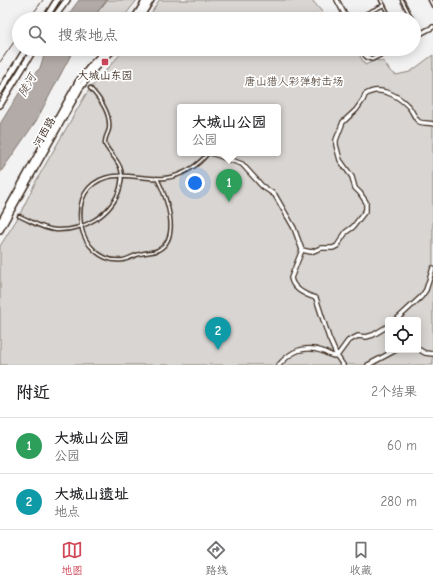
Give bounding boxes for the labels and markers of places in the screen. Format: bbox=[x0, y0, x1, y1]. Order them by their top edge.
marker: 大城山东园 bbox=[100, 57, 110, 67]
place label: 大城山东园 bbox=[78, 69, 133, 82]
pin: 1 bbox=[216, 169, 242, 202]
pin: 2 bbox=[205, 317, 231, 350]

